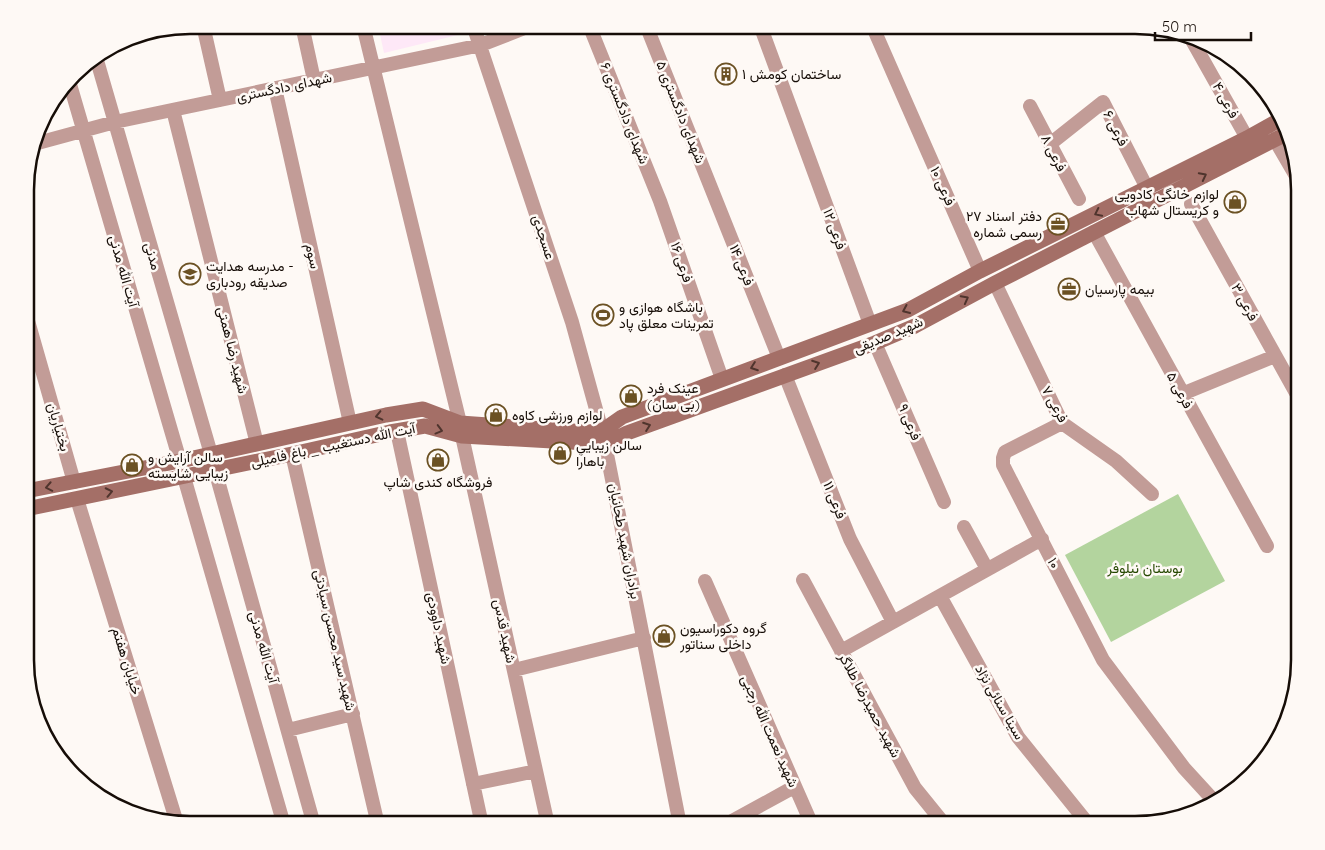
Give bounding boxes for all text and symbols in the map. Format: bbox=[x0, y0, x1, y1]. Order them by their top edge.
scale bar bbox=[1155, 10, 1251, 42]
text: 50 m bbox=[1162, 17, 1197, 36]
street label: شهدای دادگستری ۵ bbox=[652, 58, 710, 166]
street label: شهدای دادگستری ۶ bbox=[596, 60, 654, 166]
building icon: ساختمان کومش ۱ bbox=[714, 62, 738, 86]
place label: ساختمان کومش ۱ bbox=[742, 65, 841, 83]
street label: شهدای دادگستری bbox=[235, 68, 333, 106]
street label: فرعی ۴ bbox=[1209, 79, 1243, 121]
street label: فرعی ۶ bbox=[1099, 107, 1133, 149]
street label: فرعی ۸ bbox=[1037, 131, 1071, 175]
street label: فرعی ۱۰ bbox=[926, 164, 960, 208]
one-way arrow bbox=[1197, 173, 1206, 183]
place label: لوازم خانگی کادویی و کریستال شهاب bbox=[1114, 185, 1219, 220]
shop icon: لوازم خانگی کادویی و کریستال شهاب bbox=[1223, 190, 1247, 214]
street label: فرعی ۱۲ bbox=[819, 206, 851, 252]
place label: ۲۷ دفتر اسناد رسمی شماره bbox=[966, 207, 1042, 241]
one-way arrow bbox=[1094, 207, 1103, 217]
street label: عسجدی bbox=[528, 212, 560, 262]
office icon: ۲۷ دفتر اسناد رسمی شماره bbox=[1046, 212, 1070, 236]
street label: آیت الله مدنی bbox=[105, 233, 143, 311]
street label: فرعی ۱۶ bbox=[667, 239, 697, 285]
street label: مدنی bbox=[140, 240, 166, 272]
street label: سوم bbox=[301, 242, 325, 270]
street label: فرعی ۱۴ bbox=[726, 242, 758, 288]
place label: مدرسه هدایت - صدیقه رودباری bbox=[206, 257, 294, 291]
school or university icon: مدرسه هدایت - صدیقه رودباری bbox=[178, 262, 202, 286]
office icon: بیمه پارسیان bbox=[1057, 277, 1081, 301]
place label: بیمه پارسیان bbox=[1085, 280, 1154, 299]
street label: فرعی ۳ bbox=[1227, 280, 1263, 324]
one-way arrow bbox=[959, 295, 968, 305]
place label: باشگاه هوازی و تمرینات معلق پاد bbox=[619, 298, 714, 333]
sports icon: باشگاه هوازی و تمرینات معلق پاد bbox=[591, 303, 615, 327]
one-way arrow bbox=[902, 304, 911, 315]
street label: شهید رضا همتی bbox=[213, 305, 253, 395]
street label: شهید صدیقی bbox=[850, 312, 926, 358]
one-way arrow bbox=[811, 359, 820, 369]
one-way arrow bbox=[750, 361, 759, 371]
street label: فرعی ۵ bbox=[1163, 368, 1197, 412]
place label: عینک فرد (بی سان) bbox=[647, 379, 700, 413]
street label: فرعی ۷ bbox=[1038, 383, 1072, 425]
shop icon: عینک فرد (بی سان) bbox=[619, 384, 643, 408]
street label: بختیاریان bbox=[43, 401, 75, 453]
street label: فرعی ۹ bbox=[894, 401, 926, 443]
shop icon: لوازم ورزشی کاوه bbox=[484, 403, 508, 427]
place label: لوازم ورزشی کاوه bbox=[512, 406, 602, 424]
one-way arrow bbox=[375, 410, 384, 421]
street label: آیت الله دستغیب _ باغ فامیلی bbox=[249, 418, 419, 473]
one-way arrow bbox=[642, 422, 651, 432]
one-way arrow bbox=[434, 424, 443, 435]
place label: سالن زيبايي باهارا bbox=[576, 436, 642, 470]
shop icon: سالن زيبايي باهارا bbox=[548, 441, 572, 465]
place label: سالن آرایش و زیبایی شایسته bbox=[148, 448, 229, 482]
shop icon: فروشگاه کندی شاپ bbox=[426, 448, 450, 472]
shop icon: سالن آرایش و زیبایی شایسته bbox=[120, 453, 144, 477]
place label: فروشگاه کندی شاپ bbox=[383, 473, 493, 492]
street label: فرعی ۱۱ bbox=[819, 479, 851, 521]
one-way arrow bbox=[45, 481, 54, 491]
street label: برادران شهید طحانیان bbox=[605, 481, 645, 601]
one-way arrow bbox=[104, 488, 113, 498]
street label: ۱۰ bbox=[1044, 554, 1064, 572]
park label: بوستان نیلوفر bbox=[1106, 559, 1183, 577]
street label: شهید سید محسن سیادتی bbox=[310, 568, 360, 712]
street label: شهید داوودی bbox=[423, 590, 455, 666]
street label: شهید قدس bbox=[489, 597, 521, 665]
street label: آیت الله مدنی bbox=[245, 609, 283, 687]
place label: گروه دکوراسیون داخلی سناتور bbox=[679, 619, 767, 653]
shop icon: گروه دکوراسیون داخلی سناتور bbox=[652, 624, 676, 648]
street label: خیابان هفتم bbox=[108, 625, 146, 697]
street label: شهید حمیدرضا طلاگر bbox=[834, 649, 905, 761]
street label: سینا سنائی نژاد bbox=[971, 661, 1029, 743]
street label: شهید نعمت الله رجبی bbox=[737, 672, 803, 790]

